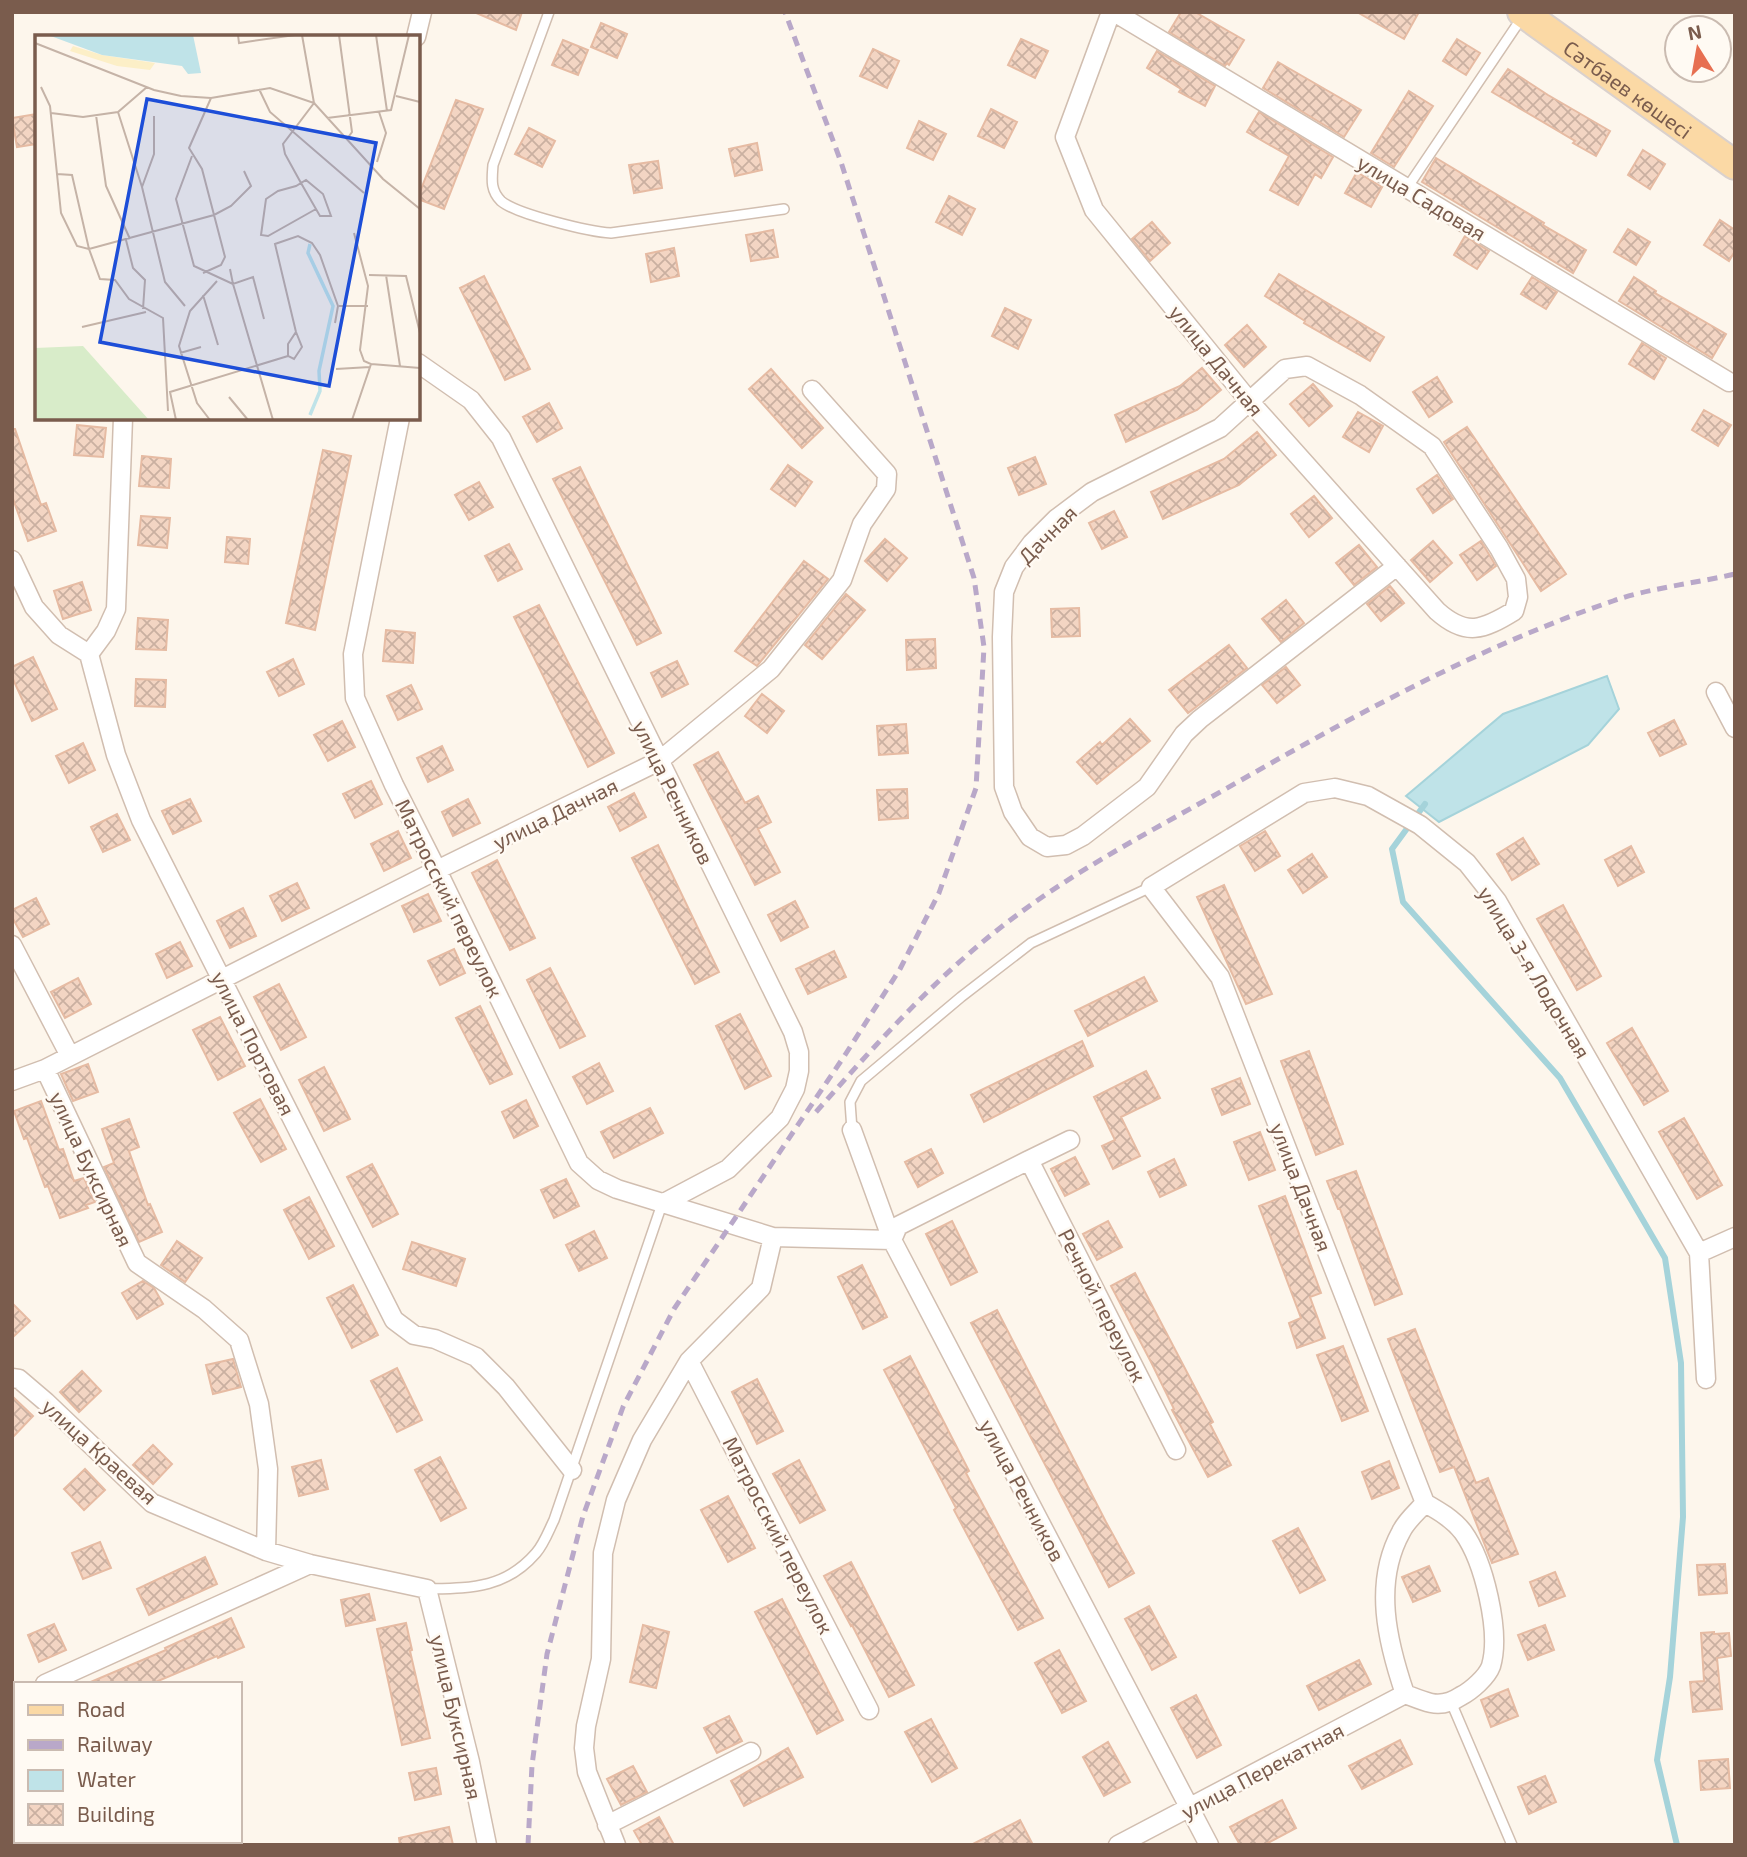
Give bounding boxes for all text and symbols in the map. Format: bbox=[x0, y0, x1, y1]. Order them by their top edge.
north arrow bbox=[1663, 14, 1733, 84]
text: N bbox=[1686, 19, 1704, 44]
street label: Сәтбаев көшесі bbox=[1559, 34, 1697, 143]
inset map bbox=[35, 35, 420, 420]
street label: улица Садовая bbox=[1353, 149, 1491, 246]
street label: улица Дачная bbox=[1164, 299, 1269, 421]
street label: Дачная bbox=[1013, 500, 1081, 568]
street label: улица Речников bbox=[627, 716, 720, 869]
street label: улица Дачная bbox=[488, 772, 622, 855]
street label: Матросский переулок bbox=[390, 795, 509, 1002]
street label: улица 3-я Лодочная bbox=[1473, 881, 1596, 1063]
street label: улица Портовая bbox=[206, 967, 301, 1120]
street label: улица Буксирная bbox=[44, 1087, 139, 1251]
street label: улица Дачная bbox=[1265, 1119, 1338, 1255]
street label: Речной переулок bbox=[1053, 1224, 1152, 1386]
street label: улица Краевая bbox=[37, 1393, 163, 1510]
street label: улица Речников bbox=[974, 1415, 1071, 1566]
street label: Матросский переулок bbox=[717, 1432, 840, 1638]
street label: улица Буксирная bbox=[425, 1632, 488, 1802]
legend bbox=[14, 1682, 242, 1843]
text: Road bbox=[77, 1696, 125, 1721]
street label: улица Перекатная bbox=[1176, 1717, 1348, 1824]
text: Railway bbox=[77, 1731, 153, 1756]
text: Water bbox=[77, 1766, 136, 1791]
text: Building bbox=[77, 1801, 155, 1826]

